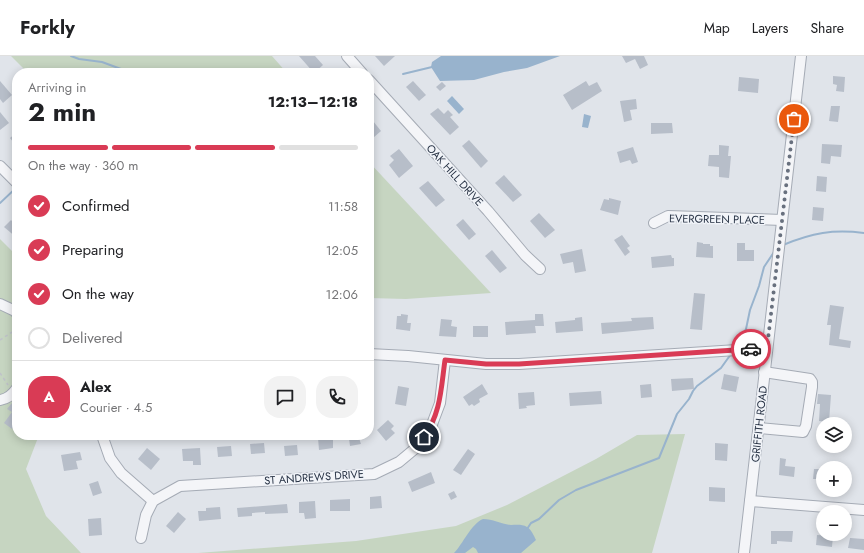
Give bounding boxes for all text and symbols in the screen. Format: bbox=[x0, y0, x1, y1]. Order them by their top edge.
text: Forkly bbox=[20, 14, 75, 41]
text: Map bbox=[704, 18, 730, 38]
text: Layers bbox=[752, 18, 788, 38]
text: Share bbox=[810, 18, 844, 38]
text: Arriving in bbox=[28, 78, 86, 97]
text: 12:13–12:18 bbox=[268, 91, 358, 113]
text: 2 min bbox=[28, 93, 96, 131]
pin bbox=[777, 102, 811, 136]
icon: bag bbox=[783, 108, 805, 130]
street label: OAK HILL DRIVE bbox=[423, 140, 487, 210]
text: On the way · 360 m bbox=[28, 156, 138, 175]
icon: check bbox=[28, 195, 50, 217]
text: Confirmed bbox=[62, 195, 130, 217]
text: 11:58 bbox=[328, 197, 358, 216]
street label: EVERGREEN PLACE bbox=[669, 210, 765, 228]
icon: check bbox=[28, 239, 50, 261]
text: Preparing bbox=[62, 239, 124, 261]
text: 12:05 bbox=[326, 241, 358, 260]
icon: check bbox=[28, 283, 50, 305]
text: On the way bbox=[62, 283, 134, 305]
text: 12:06 bbox=[326, 285, 358, 304]
text: Delivered bbox=[62, 327, 123, 349]
courier bbox=[731, 329, 771, 369]
icon: car bbox=[740, 338, 762, 360]
text: Alex bbox=[80, 376, 111, 398]
button: chat bbox=[264, 376, 306, 418]
button: phone bbox=[316, 376, 358, 418]
street label: GRIFFITH ROAD bbox=[747, 385, 771, 463]
text: A bbox=[43, 386, 55, 408]
text: Courier · 4.5 bbox=[80, 398, 152, 417]
map controls bbox=[816, 417, 852, 541]
button: layers bbox=[816, 417, 852, 453]
pin bbox=[407, 420, 441, 454]
icon: home bbox=[413, 426, 435, 448]
button: + bbox=[816, 461, 852, 497]
street label: ST ANDREWS DRIVE bbox=[264, 466, 364, 488]
button: − bbox=[816, 505, 852, 541]

